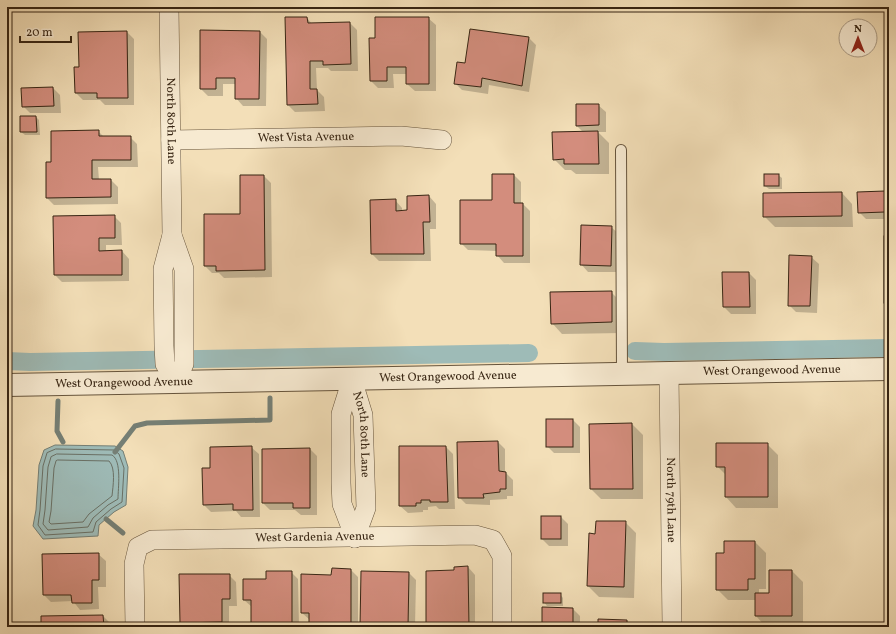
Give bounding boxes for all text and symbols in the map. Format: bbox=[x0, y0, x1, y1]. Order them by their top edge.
scale bar bbox=[20, 18, 71, 44]
north arrow bbox=[838, 18, 878, 58]
text: N bbox=[854, 22, 862, 37]
text: 20 m bbox=[26, 25, 53, 41]
street label: North 80th Lane bbox=[162, 77, 179, 165]
street label: West Vista Avenue bbox=[258, 129, 355, 146]
street label: West Orangewood Avenue bbox=[703, 362, 841, 380]
street label: West Orangewood Avenue bbox=[379, 368, 517, 386]
street label: West Orangewood Avenue bbox=[55, 374, 193, 392]
street label: North 80th Lane bbox=[348, 390, 373, 478]
street label: North 79th Lane bbox=[662, 457, 679, 543]
street label: West Gardenia Avenue bbox=[255, 529, 375, 546]

